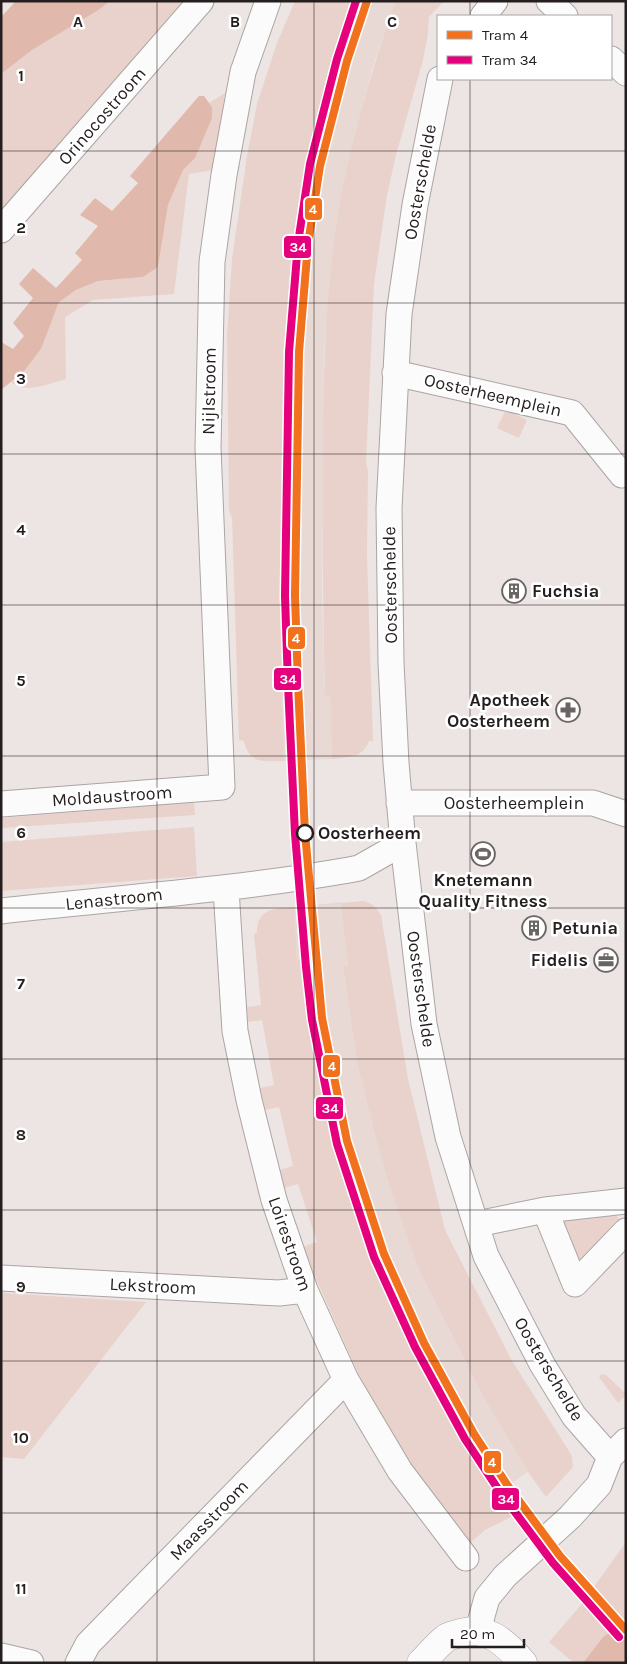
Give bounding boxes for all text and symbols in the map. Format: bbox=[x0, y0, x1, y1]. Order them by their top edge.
text: A bbox=[73, 12, 83, 31]
text: B bbox=[230, 12, 240, 31]
text: C bbox=[387, 12, 397, 31]
legend bbox=[437, 15, 612, 80]
text: Tram 4 bbox=[482, 26, 529, 44]
text: Tram 34 bbox=[482, 51, 538, 69]
street label: Orinocostroom bbox=[53, 63, 151, 169]
text: 1 bbox=[18, 66, 24, 85]
street label: Oosterschelde bbox=[399, 122, 441, 242]
line badge: 4 bbox=[304, 197, 323, 221]
text: 4 bbox=[309, 201, 318, 218]
text: 2 bbox=[16, 218, 26, 237]
line badge: 34 bbox=[283, 235, 312, 259]
text: 34 bbox=[289, 239, 307, 256]
street label: Nijlstroom bbox=[197, 347, 221, 435]
street label: Oosterheemplein bbox=[422, 368, 564, 422]
text: 3 bbox=[16, 369, 26, 388]
text: 4 bbox=[16, 520, 26, 539]
street label: Oosterschelde bbox=[378, 526, 402, 644]
building icon: Fuchsia bbox=[501, 578, 527, 604]
place label: Fuchsia bbox=[532, 580, 599, 602]
line badge: 4 bbox=[287, 626, 306, 650]
text: 4 bbox=[292, 630, 301, 647]
line badge: 34 bbox=[273, 667, 302, 691]
text: 5 bbox=[16, 671, 26, 690]
text: 34 bbox=[279, 671, 297, 688]
place label: Apotheek Oosterheem bbox=[447, 689, 550, 732]
pharmacy icon: Apotheek Oosterheem bbox=[555, 697, 581, 723]
street label: Moldaustroom bbox=[51, 781, 173, 811]
street label: Oosterheemplein bbox=[444, 792, 584, 814]
place label: Oosterheem bbox=[318, 822, 421, 844]
text: 6 bbox=[16, 823, 26, 842]
marker: Oosterheem bbox=[296, 824, 314, 842]
sports icon: Knetemann Quality Fitness bbox=[470, 841, 496, 867]
place label: Knetemann Quality Fitness bbox=[419, 869, 547, 912]
street label: Lenastroom bbox=[64, 883, 164, 915]
building icon: Petunia bbox=[521, 915, 547, 941]
place label: Petunia bbox=[552, 917, 618, 939]
street label: Oosterschelde bbox=[402, 929, 440, 1049]
office icon: Fidelis bbox=[593, 947, 619, 973]
place label: Fidelis bbox=[531, 949, 588, 971]
text: 7 bbox=[17, 974, 25, 993]
line badge: 4 bbox=[322, 1054, 341, 1078]
text: 4 bbox=[328, 1058, 337, 1075]
line badge: 34 bbox=[315, 1096, 344, 1120]
text: 34 bbox=[321, 1100, 339, 1117]
text: 8 bbox=[16, 1125, 26, 1144]
street label: Loirestroom bbox=[264, 1194, 316, 1294]
street label: Lekstroom bbox=[109, 1273, 197, 1299]
text: 9 bbox=[16, 1277, 26, 1296]
street label: Oosterschelde bbox=[509, 1313, 589, 1425]
text: 10 bbox=[13, 1428, 29, 1447]
line badge: 4 bbox=[483, 1450, 502, 1474]
text: 4 bbox=[488, 1454, 497, 1471]
street label: Maasstroom bbox=[165, 1475, 253, 1565]
line badge: 34 bbox=[491, 1487, 520, 1511]
text: 34 bbox=[497, 1491, 515, 1508]
text: 11 bbox=[15, 1579, 27, 1598]
scale bar bbox=[452, 1616, 524, 1648]
text: 20 m bbox=[460, 1625, 495, 1643]

